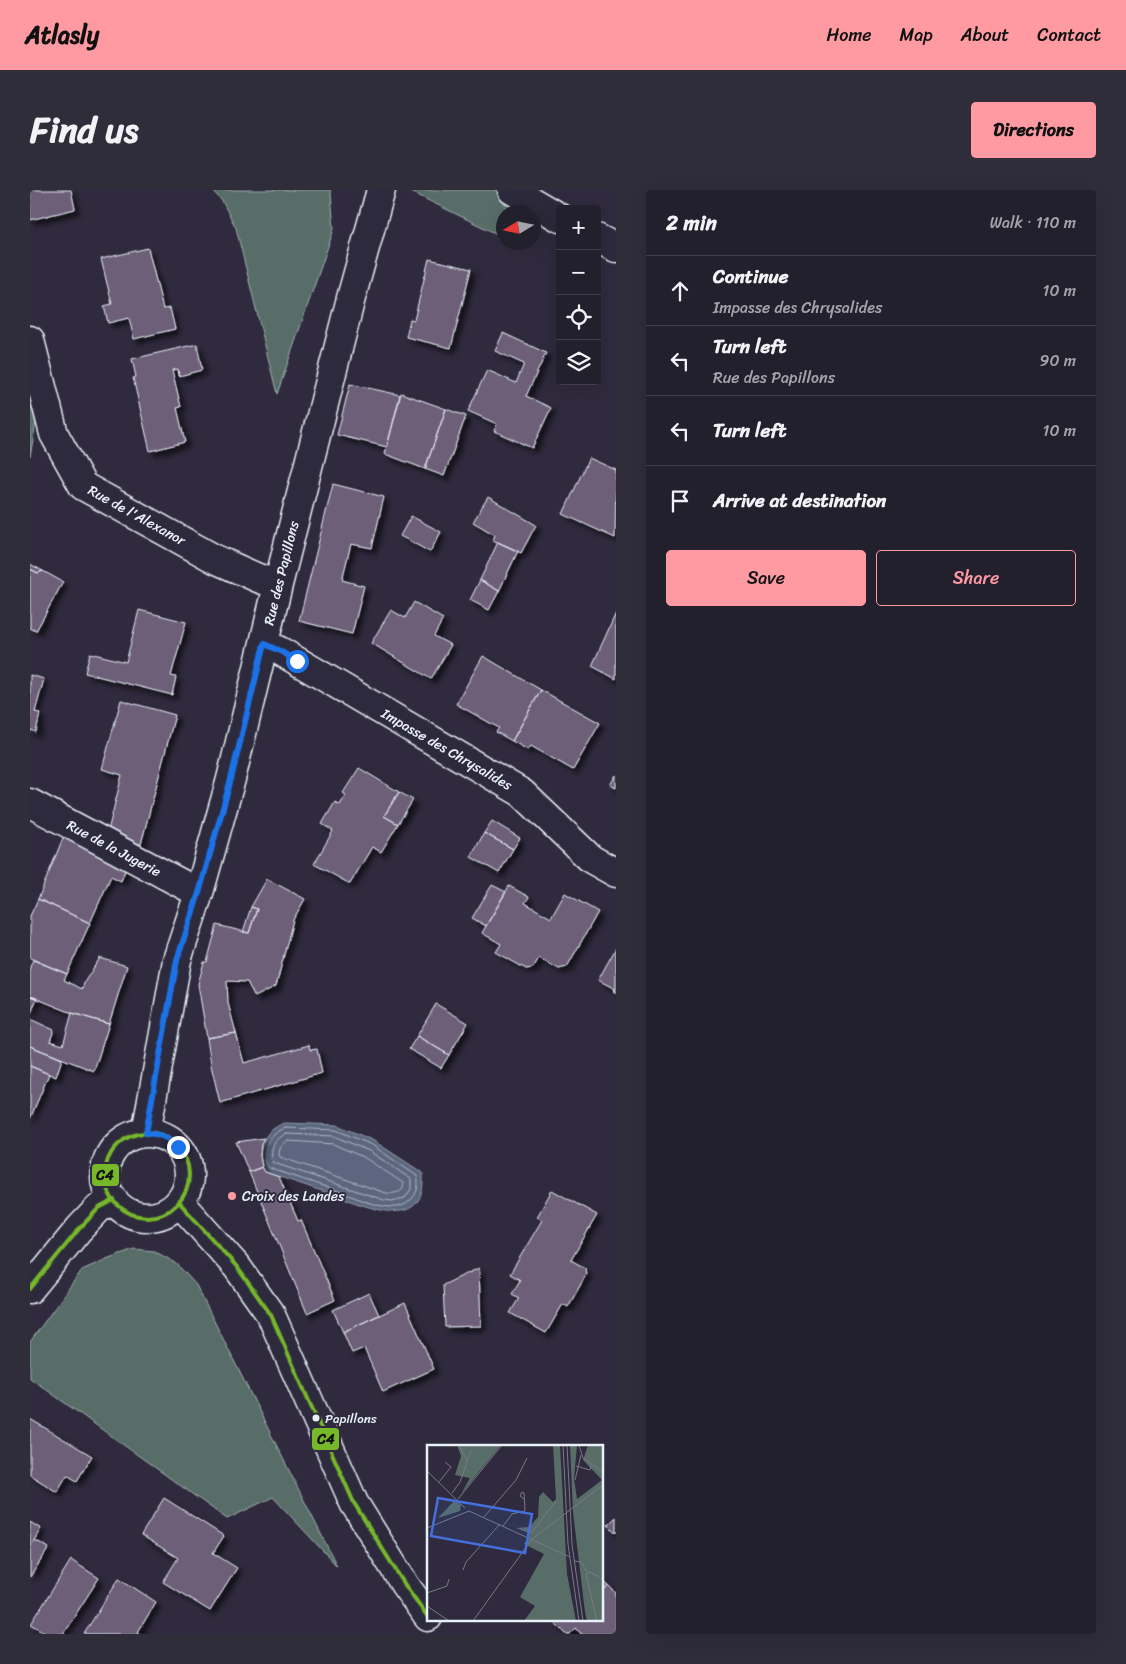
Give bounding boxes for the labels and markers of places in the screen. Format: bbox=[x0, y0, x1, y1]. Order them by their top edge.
place label: Croix des Landes bbox=[242, 1184, 345, 1209]
marker: Croix des Landes bbox=[226, 1190, 238, 1202]
place label: Papillons bbox=[325, 1407, 377, 1430]
marker: Papillons bbox=[311, 1413, 321, 1423]

